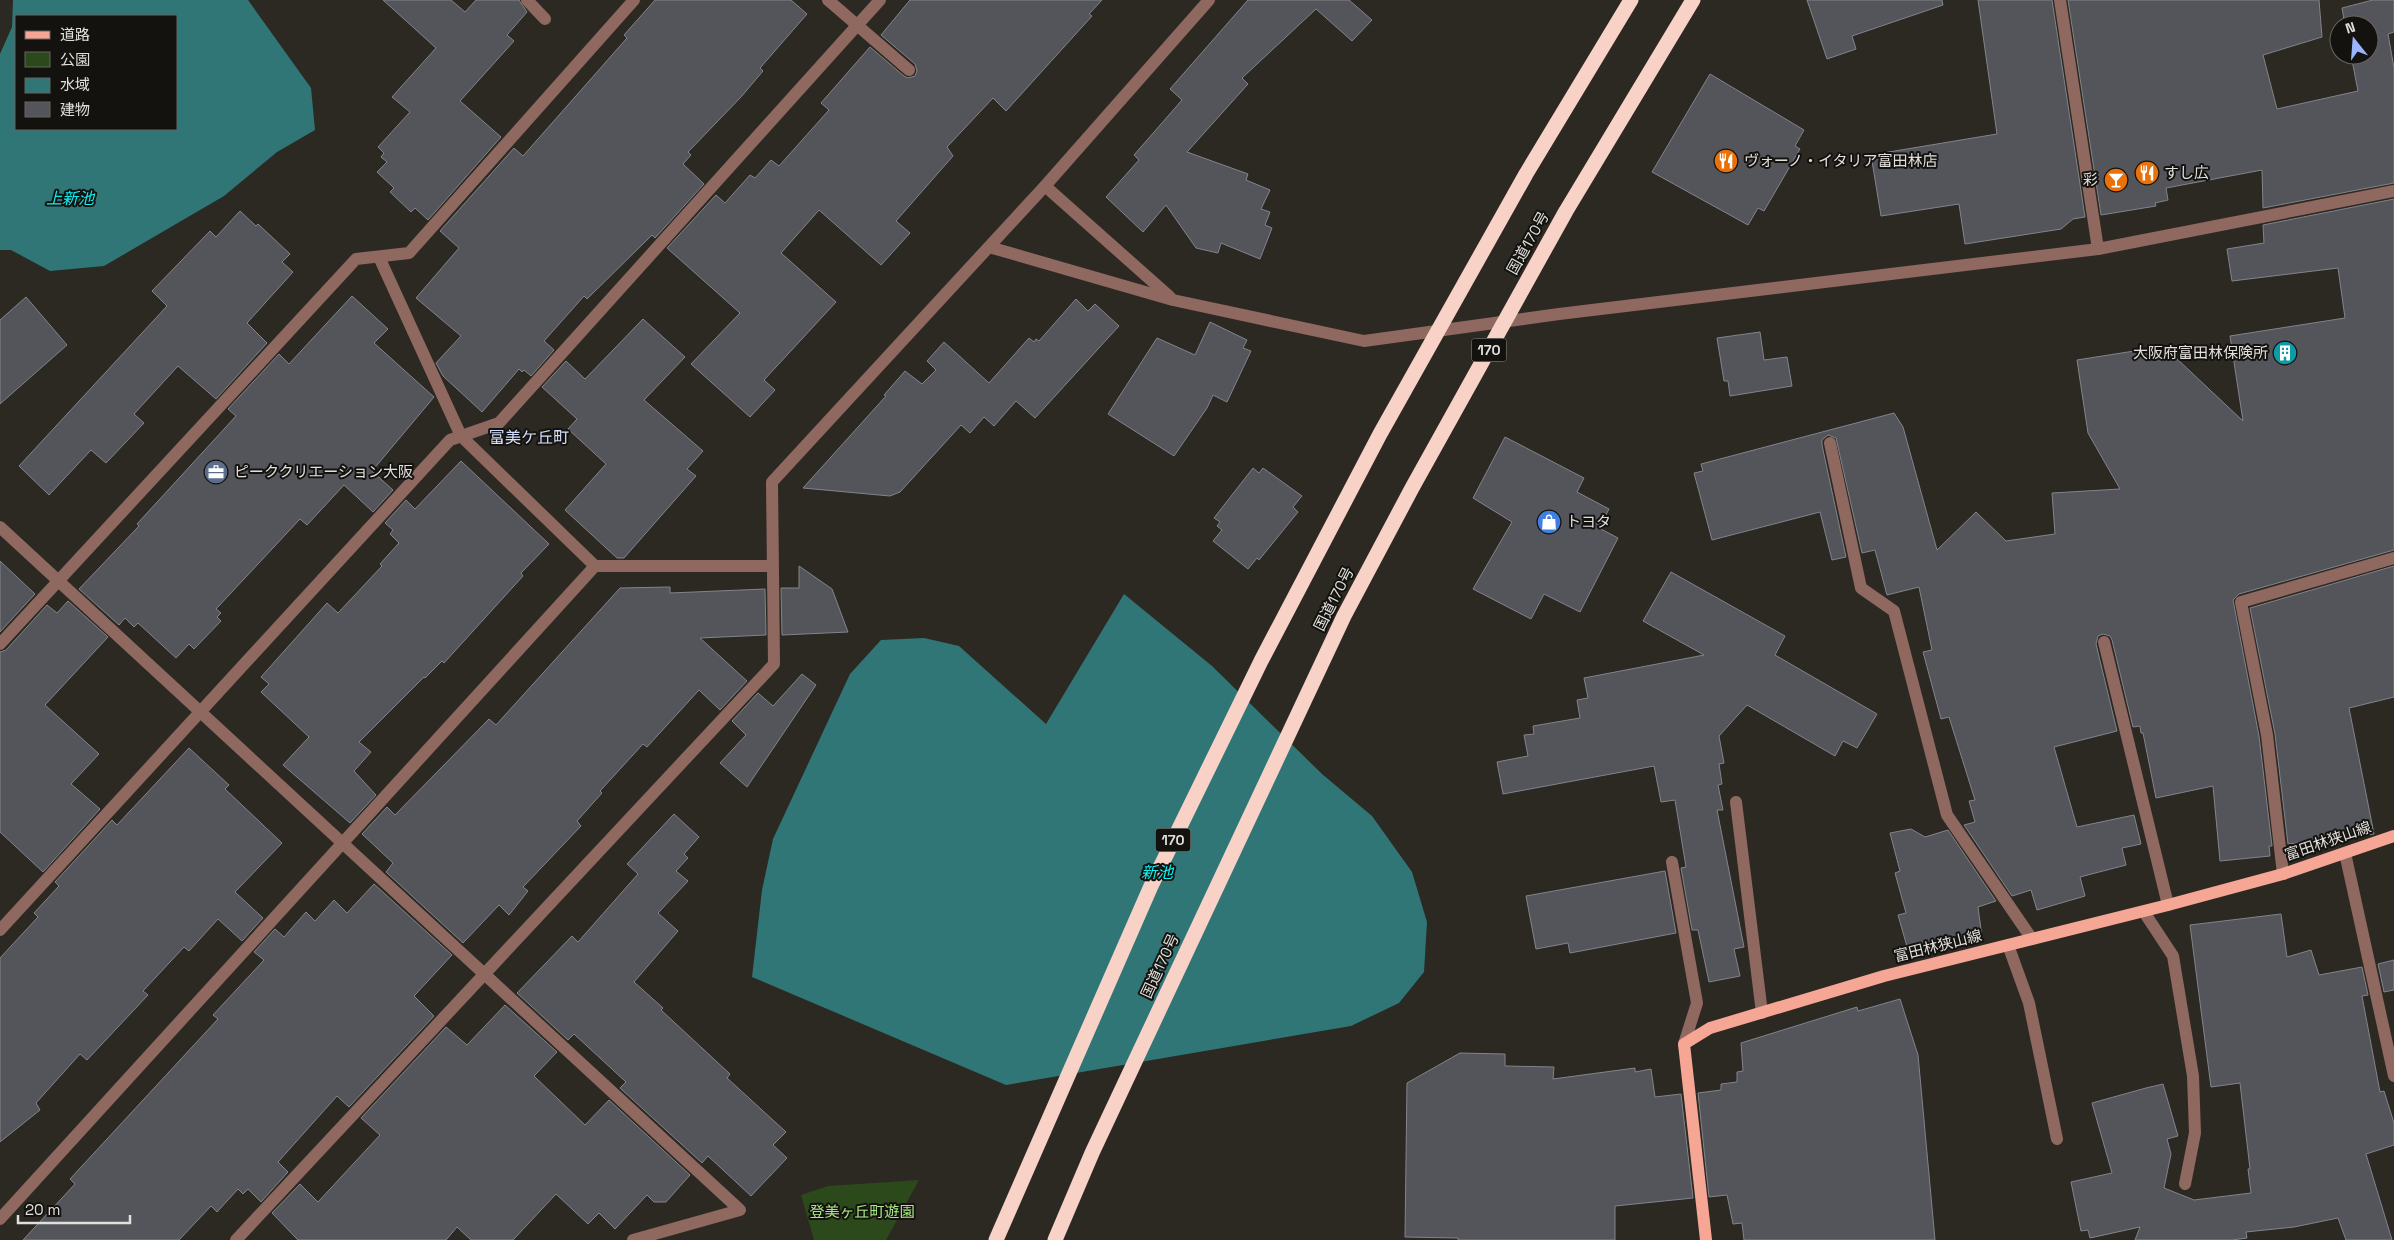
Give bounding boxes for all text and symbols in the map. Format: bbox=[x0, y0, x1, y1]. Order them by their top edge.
legend bbox=[15, 15, 178, 130]
north arrow bbox=[2329, 15, 2379, 65]
text: N bbox=[2343, 18, 2357, 38]
text: 道路 bbox=[60, 25, 90, 44]
text: 公園 bbox=[60, 50, 90, 69]
text: 水域 bbox=[60, 75, 90, 94]
text: 建物 bbox=[60, 100, 90, 119]
restaurant icon: ヴォーノ・イタリア富田林店 bbox=[1713, 148, 1739, 174]
place label: ヴォーノ・イタリア富田林店 bbox=[1744, 151, 1938, 170]
restaurant icon: すし広 bbox=[2134, 160, 2160, 186]
place label: すし広 bbox=[2164, 163, 2209, 182]
bar icon: 彩 bbox=[2103, 167, 2129, 193]
place label: 彩 bbox=[2083, 170, 2098, 189]
water label: 上新池 bbox=[46, 188, 96, 209]
street label: 国道170号 bbox=[1502, 208, 1553, 278]
road number: 170 bbox=[1472, 338, 1506, 362]
building icon: 大阪府富田林保険所 bbox=[2272, 340, 2298, 366]
place label: 大阪府富田林保険所 bbox=[2133, 343, 2268, 362]
district label: 富美ケ丘町 bbox=[489, 427, 569, 448]
office icon: ピーククリエーション大阪 bbox=[203, 459, 229, 485]
place label: ピーククリエーション大阪 bbox=[234, 462, 413, 481]
shop icon: トヨタ bbox=[1536, 509, 1562, 535]
place label: トヨタ bbox=[1566, 512, 1611, 531]
street label: 国道170号 bbox=[1309, 564, 1358, 634]
street label: 富田林狭山線 bbox=[2282, 817, 2373, 864]
road number: 170 bbox=[1156, 828, 1190, 852]
water label: 新池 bbox=[1141, 862, 1175, 883]
street label: 富田林狭山線 bbox=[1892, 925, 1984, 966]
street label: 国道170号 bbox=[1136, 930, 1183, 1001]
scale bar bbox=[18, 1192, 130, 1224]
text: 20 m bbox=[25, 1200, 60, 1219]
park label: 登美ヶ丘町遊園 bbox=[809, 1202, 915, 1221]

